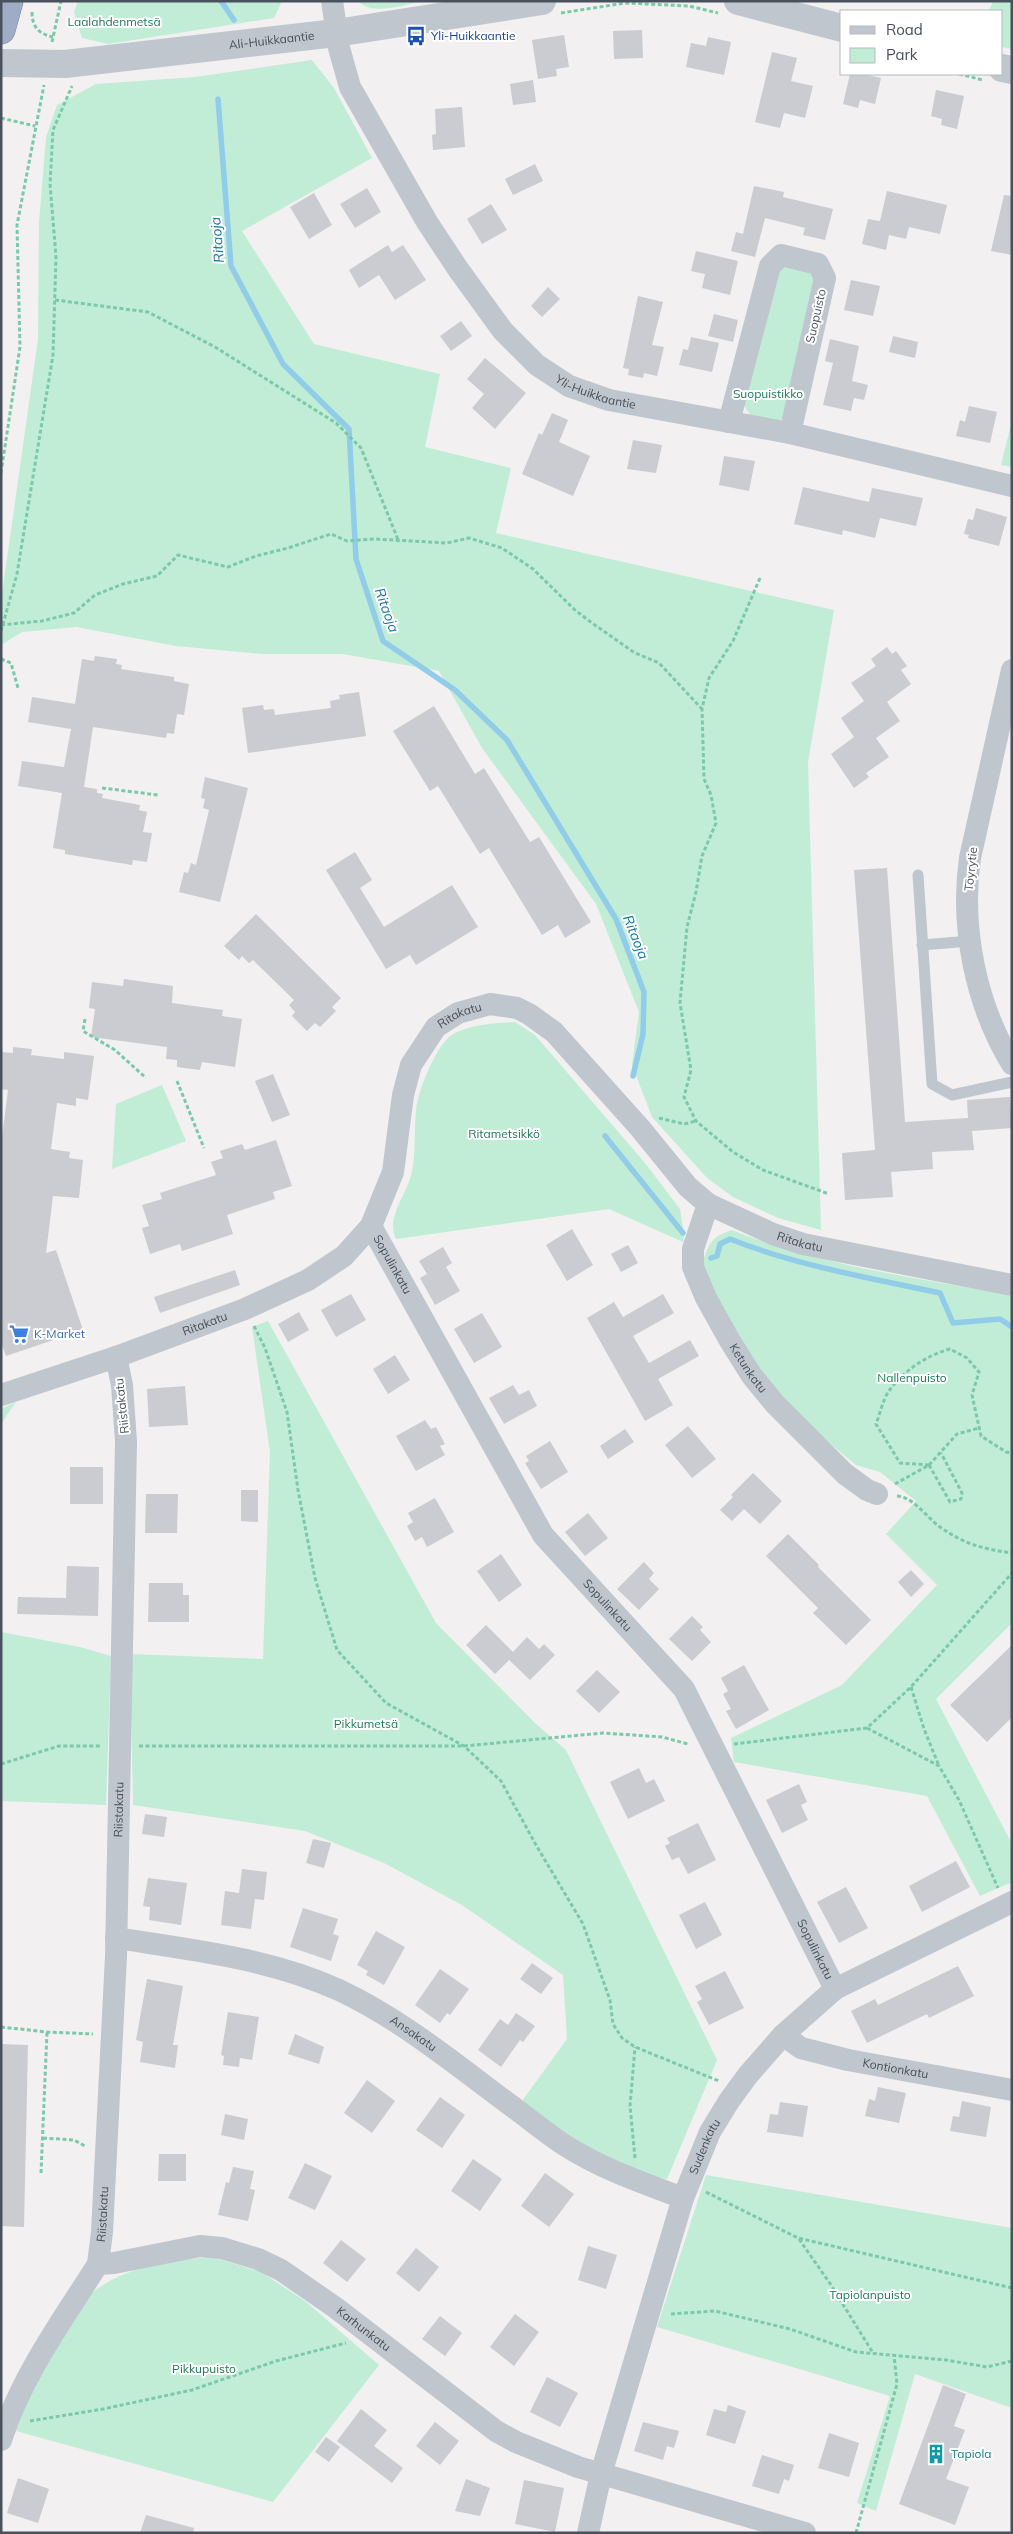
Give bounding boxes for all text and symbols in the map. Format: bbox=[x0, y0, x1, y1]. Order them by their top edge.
legend bbox=[840, 10, 1003, 75]
park label: Laalahdenmetsä bbox=[67, 14, 161, 29]
text: Road bbox=[886, 20, 923, 39]
bus stop icon: Yli-Huikkaantie bbox=[405, 25, 427, 47]
street label: Ali-Huikkaantie bbox=[228, 28, 315, 52]
place label: Yli-Huikkaantie bbox=[430, 28, 515, 43]
text: Park bbox=[886, 45, 918, 64]
water label: Ritaoja bbox=[206, 216, 228, 264]
street label: Suopuisto bbox=[802, 287, 829, 344]
street label: Yli-Huikkaantie bbox=[552, 371, 637, 412]
park label: Suopuistikko bbox=[733, 386, 803, 401]
water label: Ritaoja bbox=[371, 585, 403, 635]
street label: Töyrytie bbox=[961, 846, 980, 892]
water label: Ritaoja bbox=[619, 912, 653, 962]
street label: Ritakatu bbox=[434, 999, 483, 1031]
park label: Ritametsikkö bbox=[468, 1126, 540, 1141]
street label: Ritakatu bbox=[775, 1228, 824, 1255]
street label: Sopulinkatu bbox=[370, 1232, 415, 1297]
street label: Ritakatu bbox=[180, 1308, 229, 1339]
supermarket icon: K-Market bbox=[8, 1323, 30, 1345]
place label: K-Market bbox=[34, 1326, 85, 1341]
street label: Ketunkatu bbox=[726, 1340, 771, 1396]
park label: Nallenpuisto bbox=[877, 1370, 947, 1385]
street label: Riistakatu bbox=[111, 1378, 132, 1435]
street label: Sopulinkatu bbox=[580, 1576, 635, 1634]
park label: Pikkumetsä bbox=[334, 1716, 398, 1731]
street label: Riistakatu bbox=[110, 1782, 126, 1838]
street label: Sopulinkatu bbox=[794, 1916, 837, 1982]
street label: Ansakatu bbox=[387, 2012, 440, 2055]
street label: Kontionkatu bbox=[861, 2055, 930, 2082]
street label: Sudenkatu bbox=[685, 2116, 723, 2177]
street label: Riistakatu bbox=[93, 2186, 111, 2243]
park label: Tapiolanpuisto bbox=[829, 2287, 911, 2302]
street label: Karhunkatu bbox=[334, 2303, 394, 2354]
park label: Pikkupuisto bbox=[172, 2361, 236, 2376]
building icon: Tapiola bbox=[925, 2443, 947, 2465]
place label: Tapiola bbox=[951, 2446, 992, 2461]

